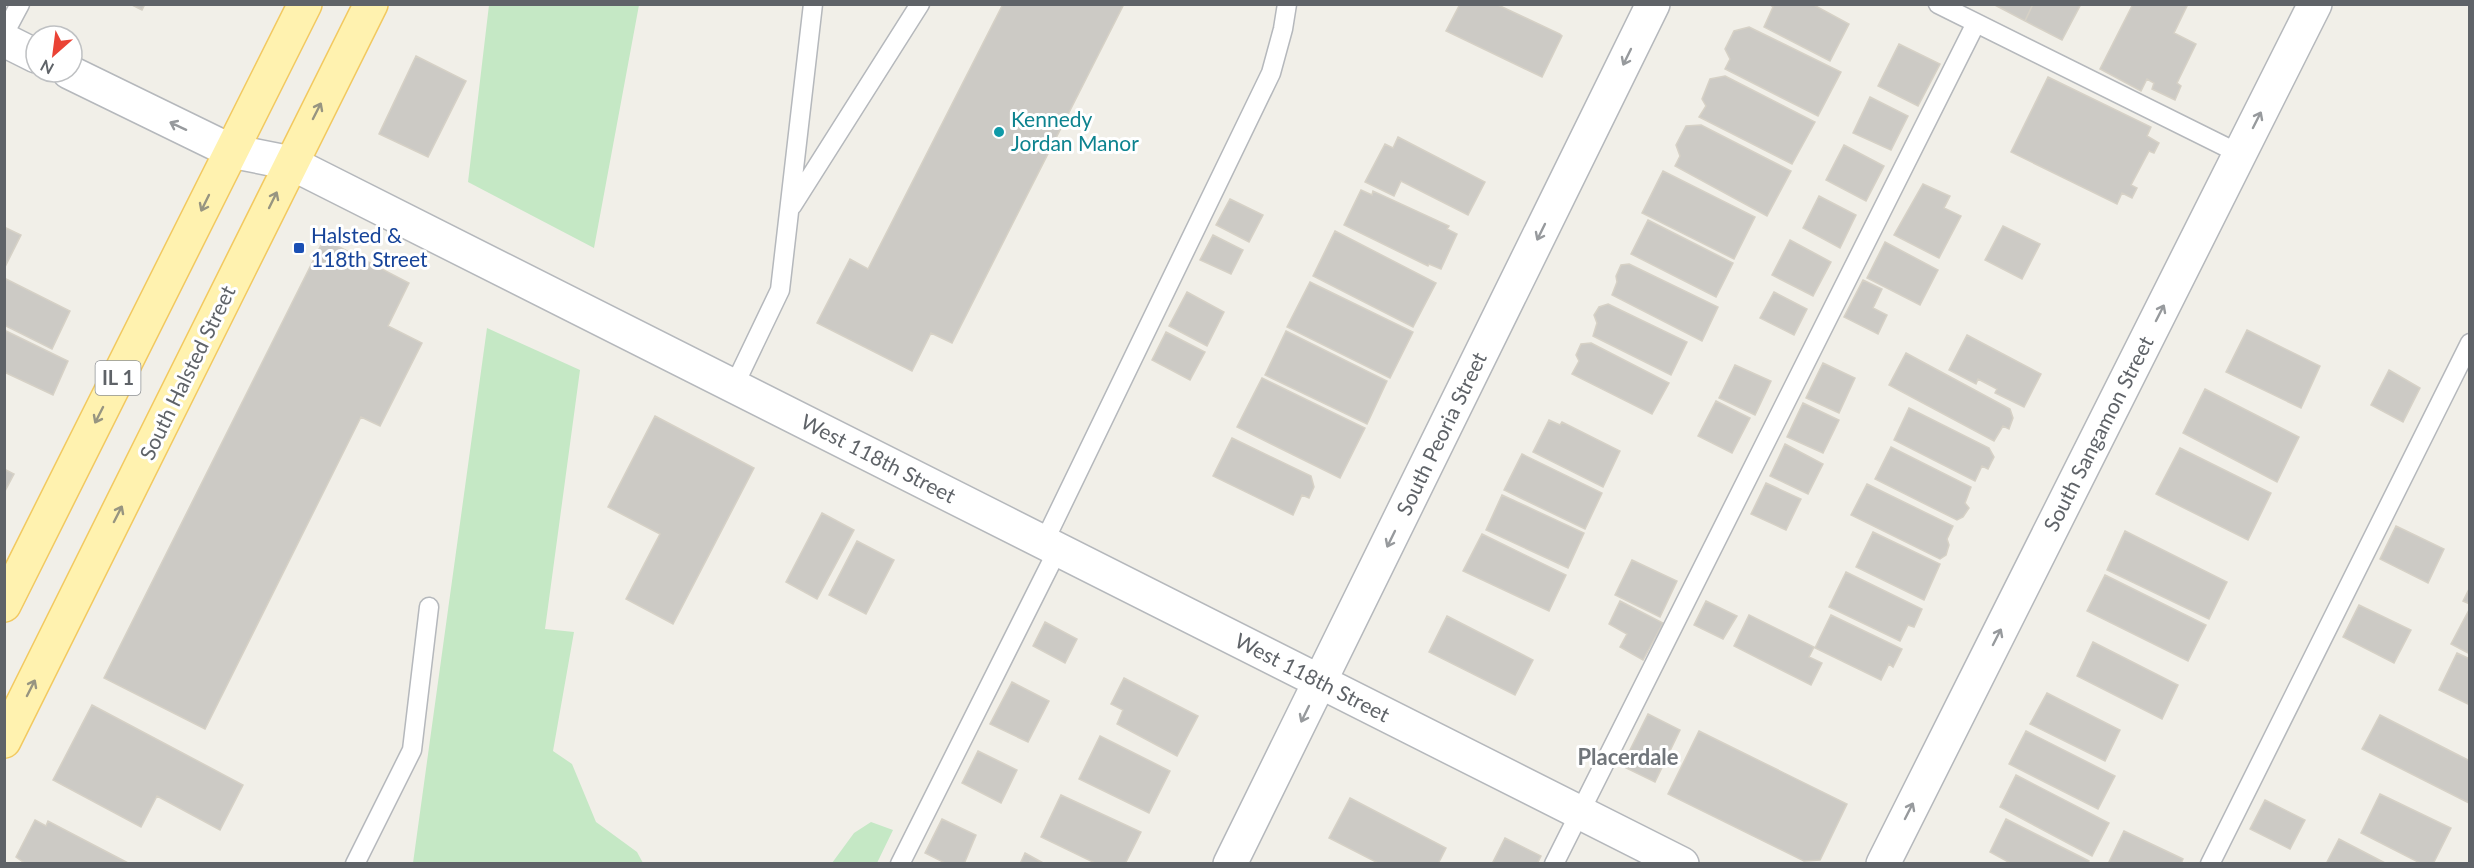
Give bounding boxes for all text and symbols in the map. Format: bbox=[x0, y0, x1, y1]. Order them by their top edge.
north arrow bbox=[24, 24, 84, 84]
one-way arrow bbox=[1621, 48, 1633, 65]
text: N bbox=[37, 56, 57, 79]
one-way arrow bbox=[312, 102, 323, 120]
place label: Kennedy Jordan Manor bbox=[1011, 106, 1139, 155]
one-way arrow bbox=[2252, 111, 2264, 129]
one-way arrow bbox=[169, 120, 187, 132]
marker: Kennedy Jordan Manor bbox=[992, 125, 1006, 139]
one-way arrow bbox=[268, 191, 280, 209]
one-way arrow bbox=[198, 194, 210, 212]
place label: Halsted & 118th Street bbox=[311, 222, 428, 271]
one-way arrow bbox=[1535, 223, 1547, 241]
marker: Halsted & 118th Street bbox=[292, 241, 306, 255]
street label: South Halsted Street bbox=[134, 281, 240, 464]
one-way arrow bbox=[2155, 304, 2167, 322]
street label: South Sangamon Street bbox=[2038, 331, 2158, 535]
street label: South Peoria Street bbox=[1390, 347, 1491, 519]
road number: IL 1 bbox=[96, 361, 140, 395]
one-way arrow bbox=[93, 406, 104, 424]
street label: West 118th Street bbox=[797, 408, 961, 508]
one-way arrow bbox=[112, 505, 124, 523]
one-way arrow bbox=[1384, 530, 1396, 548]
street label: West 118th Street bbox=[1231, 627, 1395, 727]
one-way arrow bbox=[1991, 629, 2003, 646]
one-way arrow bbox=[25, 680, 37, 698]
one-way arrow bbox=[1298, 705, 1310, 723]
district label: Placerdale bbox=[1577, 743, 1679, 770]
one-way arrow bbox=[1904, 803, 1916, 821]

